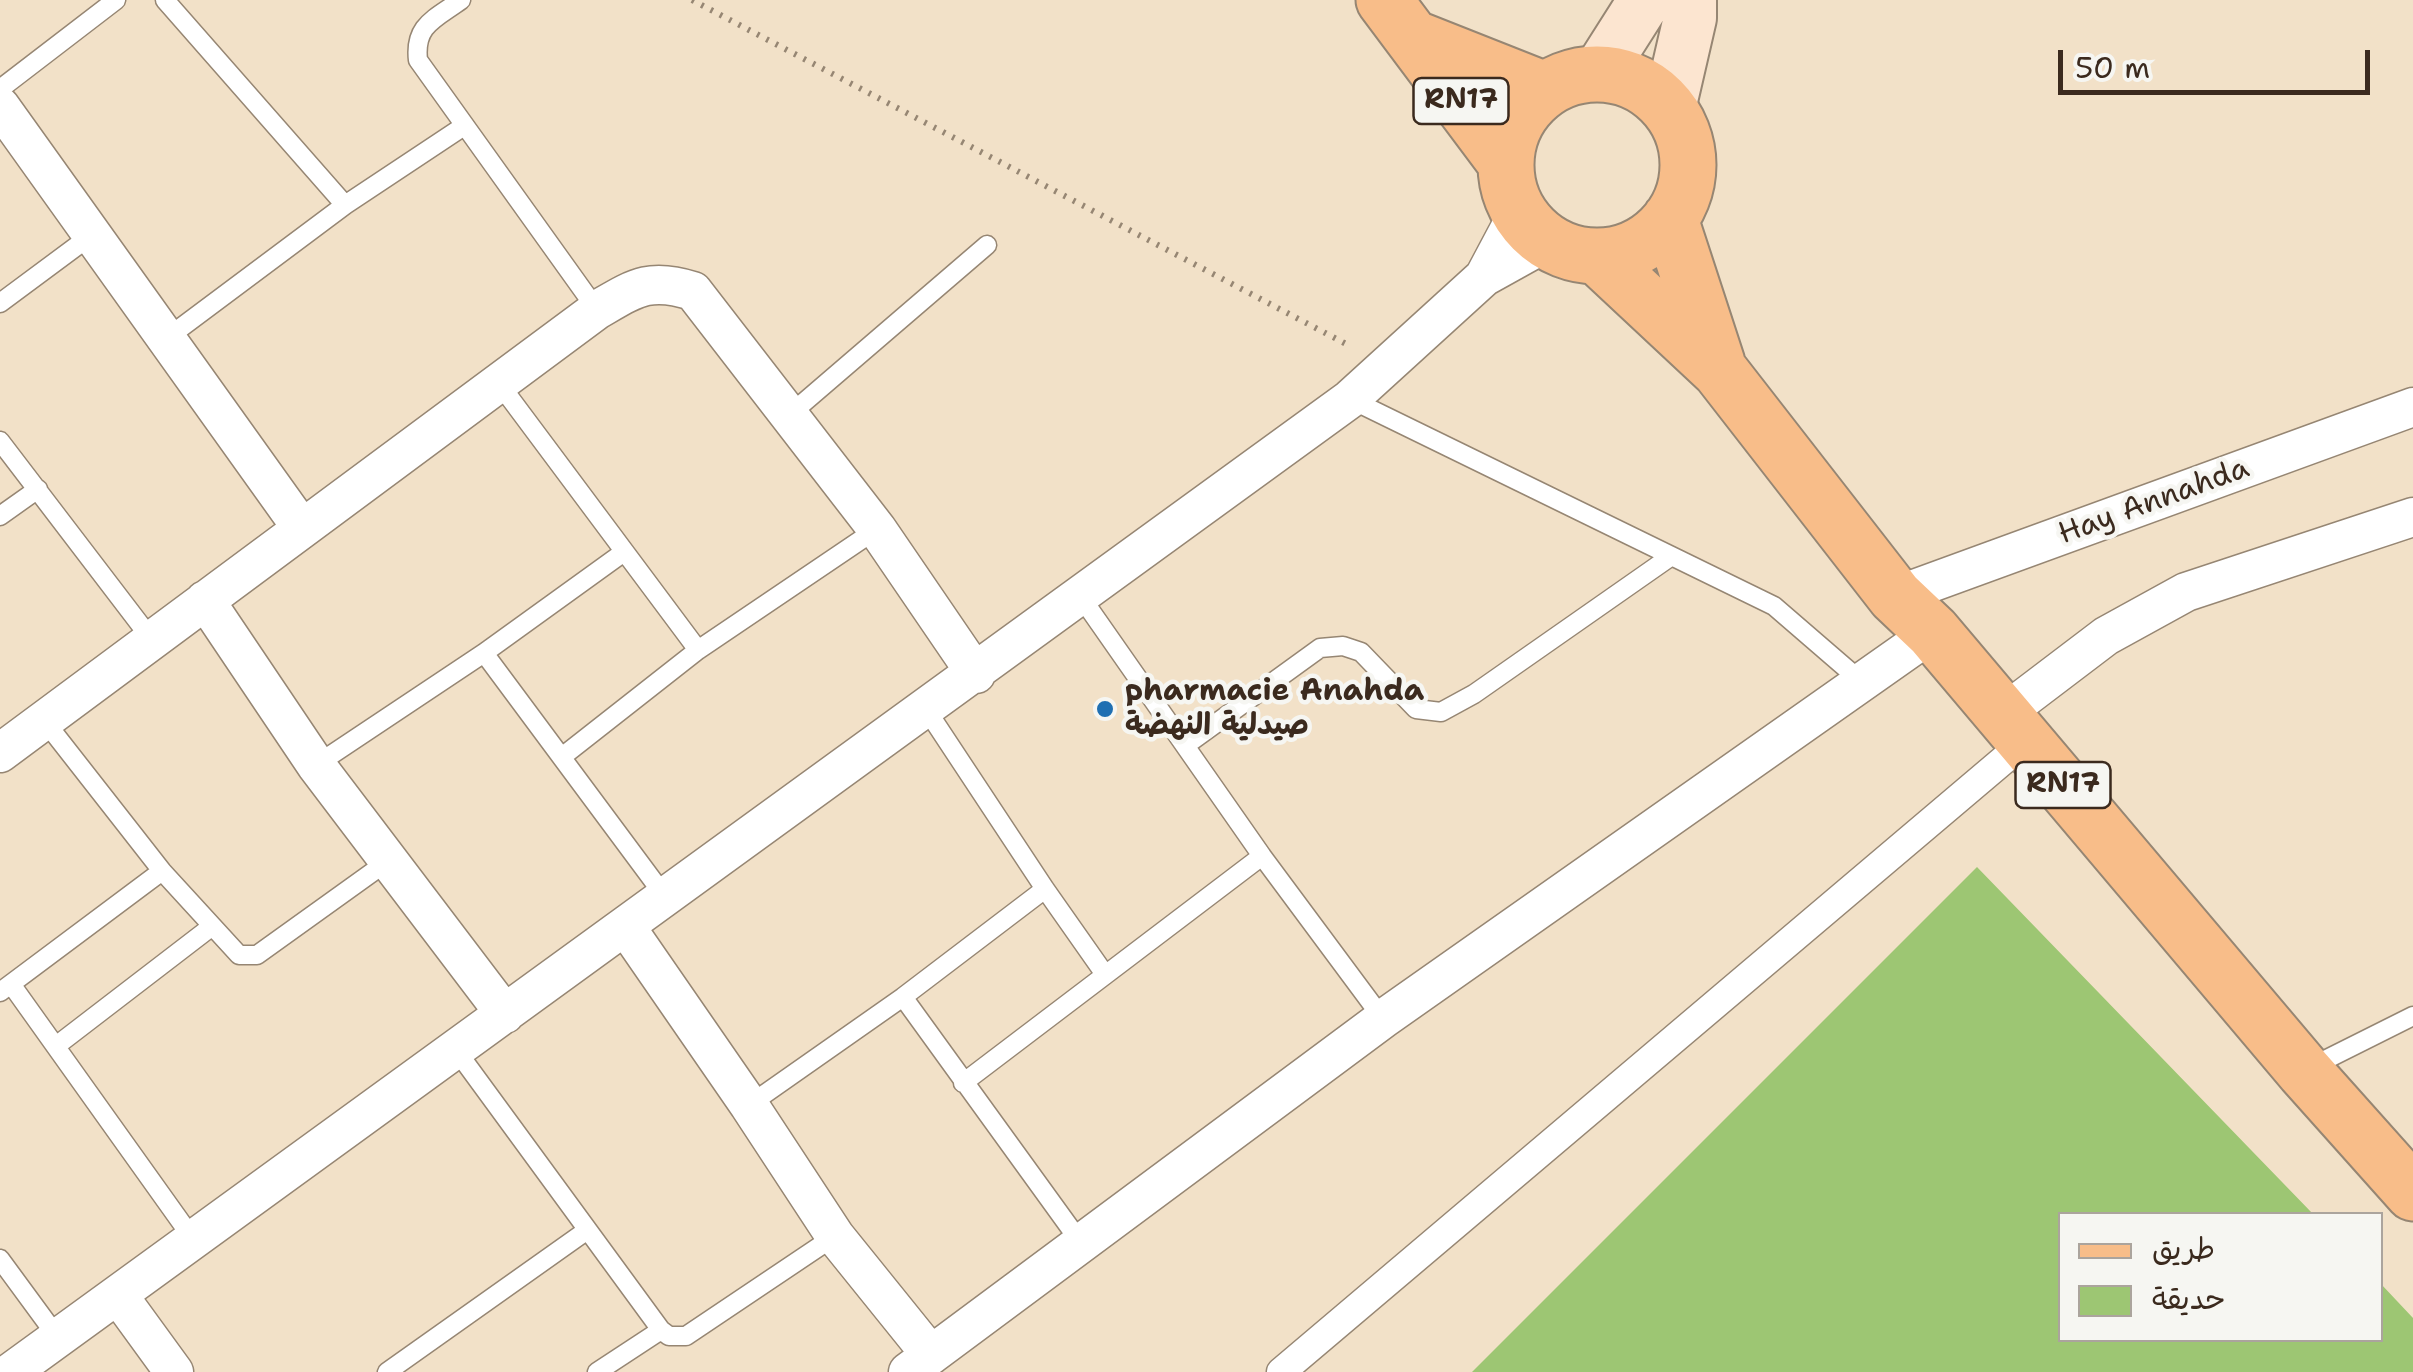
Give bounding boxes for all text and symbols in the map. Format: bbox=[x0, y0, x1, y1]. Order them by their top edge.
scale bar bbox=[2063, 30, 2376, 92]
text: 50 m bbox=[2075, 47, 2150, 88]
road number: RN17 bbox=[1414, 78, 1508, 124]
street label: Hay Annahda bbox=[2054, 451, 2254, 553]
place label: pharmacie Anahda صيدلية النهضة bbox=[1125, 674, 1424, 744]
marker: pharmacie Anahda صيدلية النهضة bbox=[1094, 698, 1116, 720]
road number: RN17 bbox=[2016, 762, 2110, 808]
legend bbox=[2058, 1212, 2383, 1342]
text: طريق bbox=[2152, 1228, 2215, 1269]
text: حديقة bbox=[2152, 1278, 2226, 1319]

